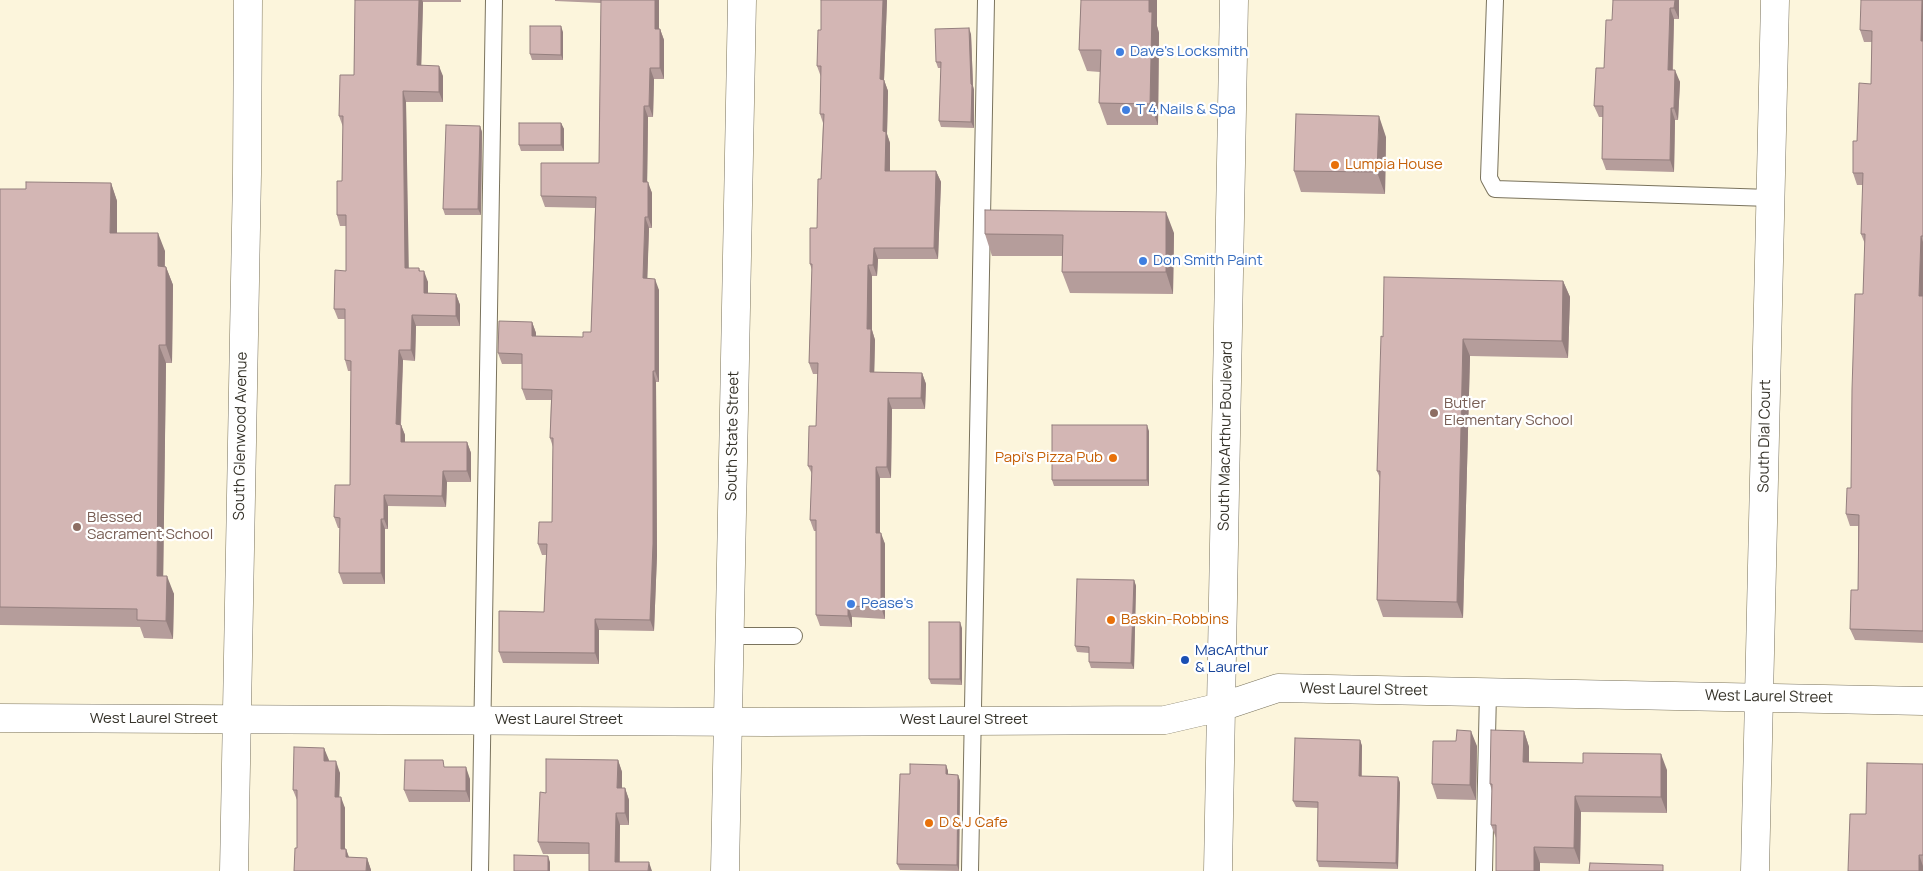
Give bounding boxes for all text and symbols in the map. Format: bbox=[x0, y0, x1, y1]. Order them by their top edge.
place label: Dave's Locksmith bbox=[1130, 43, 1248, 61]
marker: Dave's Locksmith bbox=[1114, 46, 1126, 58]
place label: T 4 Nails & Spa bbox=[1136, 101, 1236, 119]
marker: T 4 Nails & Spa bbox=[1120, 104, 1132, 116]
place label: Lumpia House bbox=[1345, 156, 1443, 174]
marker: Lumpia House bbox=[1329, 159, 1341, 171]
place label: Don Smith Paint bbox=[1153, 252, 1263, 270]
marker: Don Smith Paint bbox=[1137, 255, 1149, 267]
street label: South MacArthur Boulevard bbox=[1215, 341, 1237, 531]
street label: South Glenwood Avenue bbox=[231, 352, 251, 520]
street label: South State Street bbox=[723, 371, 743, 501]
street label: South Dial Court bbox=[1755, 379, 1775, 493]
place label: Butler Elementary School bbox=[1444, 395, 1573, 430]
marker: Butler Elementary School bbox=[1428, 407, 1440, 419]
place label: Papi's Pizza Pub bbox=[995, 449, 1103, 467]
marker: Papi's Pizza Pub bbox=[1107, 452, 1119, 464]
place label: Blessed Sacrament School bbox=[87, 509, 213, 544]
marker: Blessed Sacrament School bbox=[71, 521, 83, 533]
place label: Pease's bbox=[861, 595, 913, 613]
marker: Pease's bbox=[845, 598, 857, 610]
place label: Baskin-Robbins bbox=[1121, 611, 1229, 629]
marker: Baskin-Robbins bbox=[1105, 614, 1117, 626]
place label: MacArthur & Laurel bbox=[1195, 642, 1268, 677]
marker: MacArthur & Laurel bbox=[1179, 654, 1191, 666]
street label: West Laurel Street bbox=[1300, 680, 1428, 700]
street label: West Laurel Street bbox=[1705, 687, 1833, 707]
street label: West Laurel Street bbox=[90, 710, 218, 728]
street label: West Laurel Street bbox=[495, 711, 623, 729]
street label: West Laurel Street bbox=[900, 711, 1028, 729]
place label: D & J Cafe bbox=[939, 814, 1008, 832]
marker: D & J Cafe bbox=[923, 817, 935, 829]

